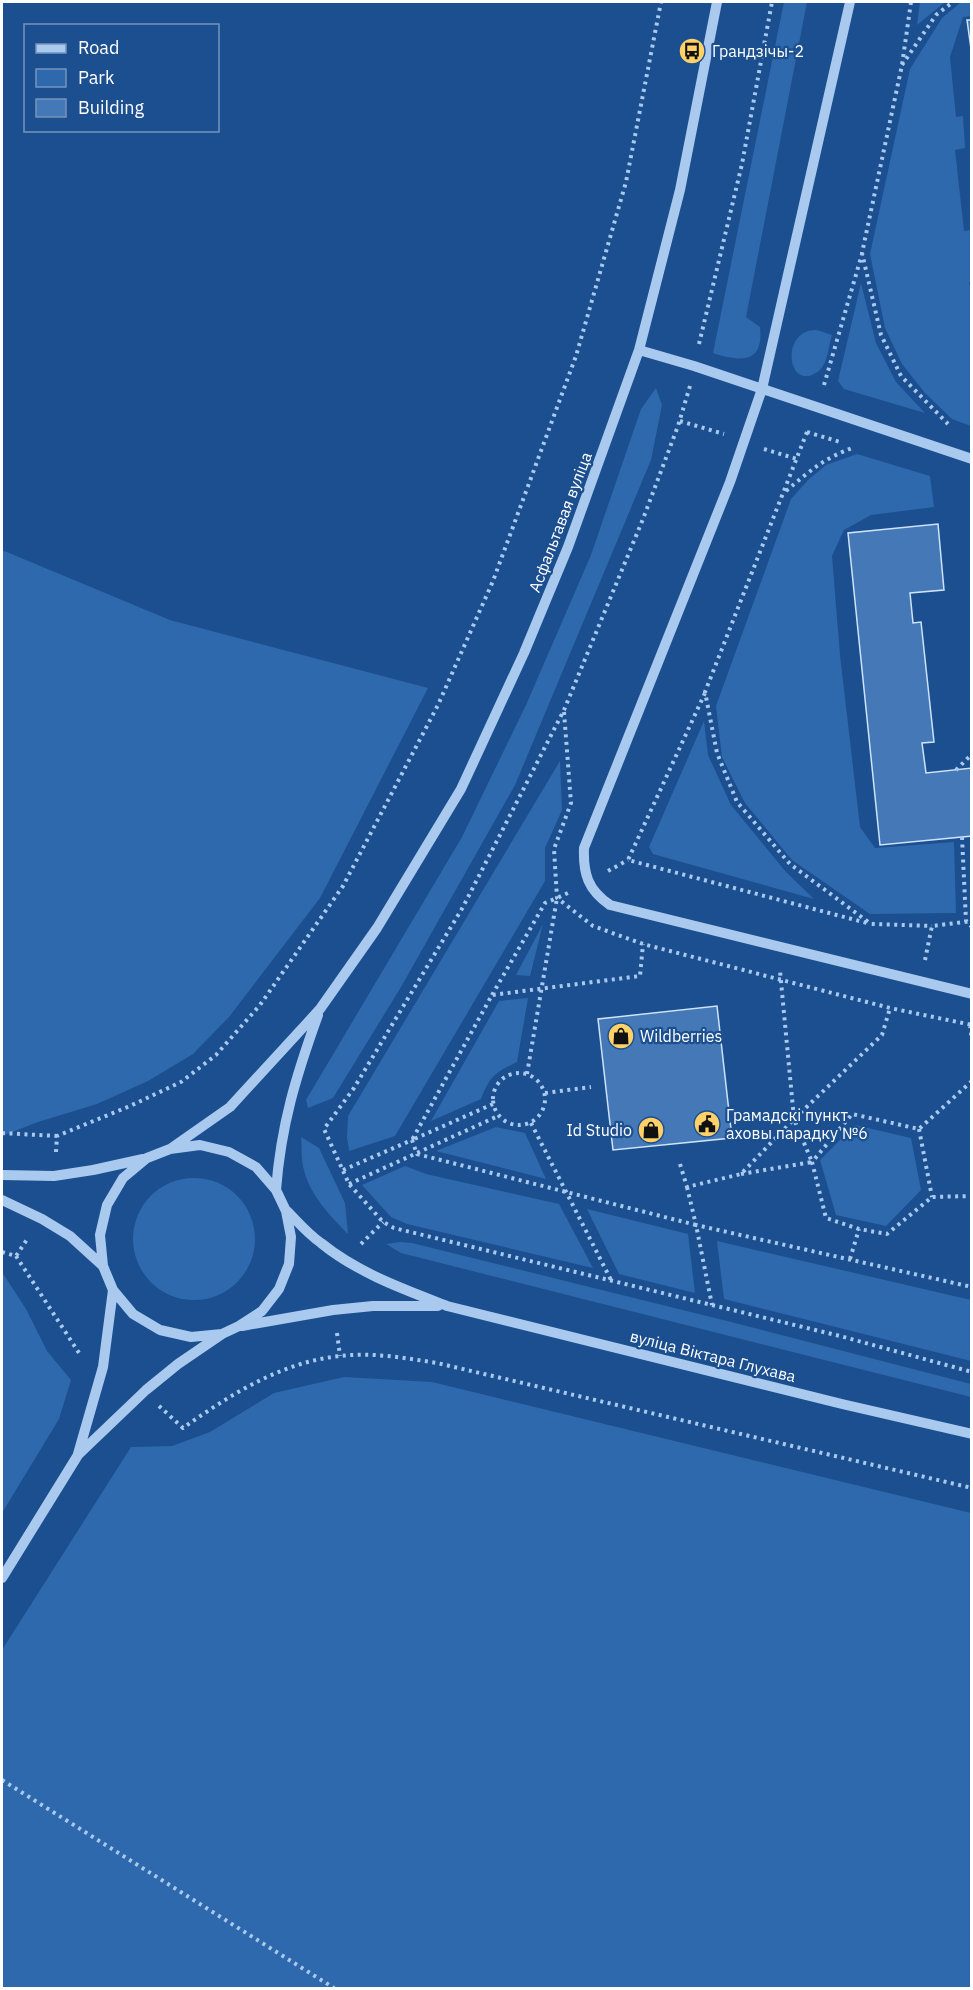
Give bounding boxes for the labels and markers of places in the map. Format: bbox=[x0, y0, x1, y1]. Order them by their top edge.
bus stop icon: Грандзічы-2 bbox=[677, 36, 707, 66]
place label: Грандзічы-2 bbox=[712, 41, 804, 61]
shop icon: Wildberries bbox=[606, 1021, 636, 1051]
place label: Wildberries bbox=[640, 1026, 722, 1046]
place label: Грамадскі пункт аховы парадку №6 bbox=[726, 1105, 868, 1143]
public building icon: Грамадскі пункт аховы парадку №6 bbox=[692, 1109, 722, 1139]
shop icon: Id Studio bbox=[636, 1115, 666, 1145]
place label: Id Studio bbox=[566, 1120, 632, 1140]

